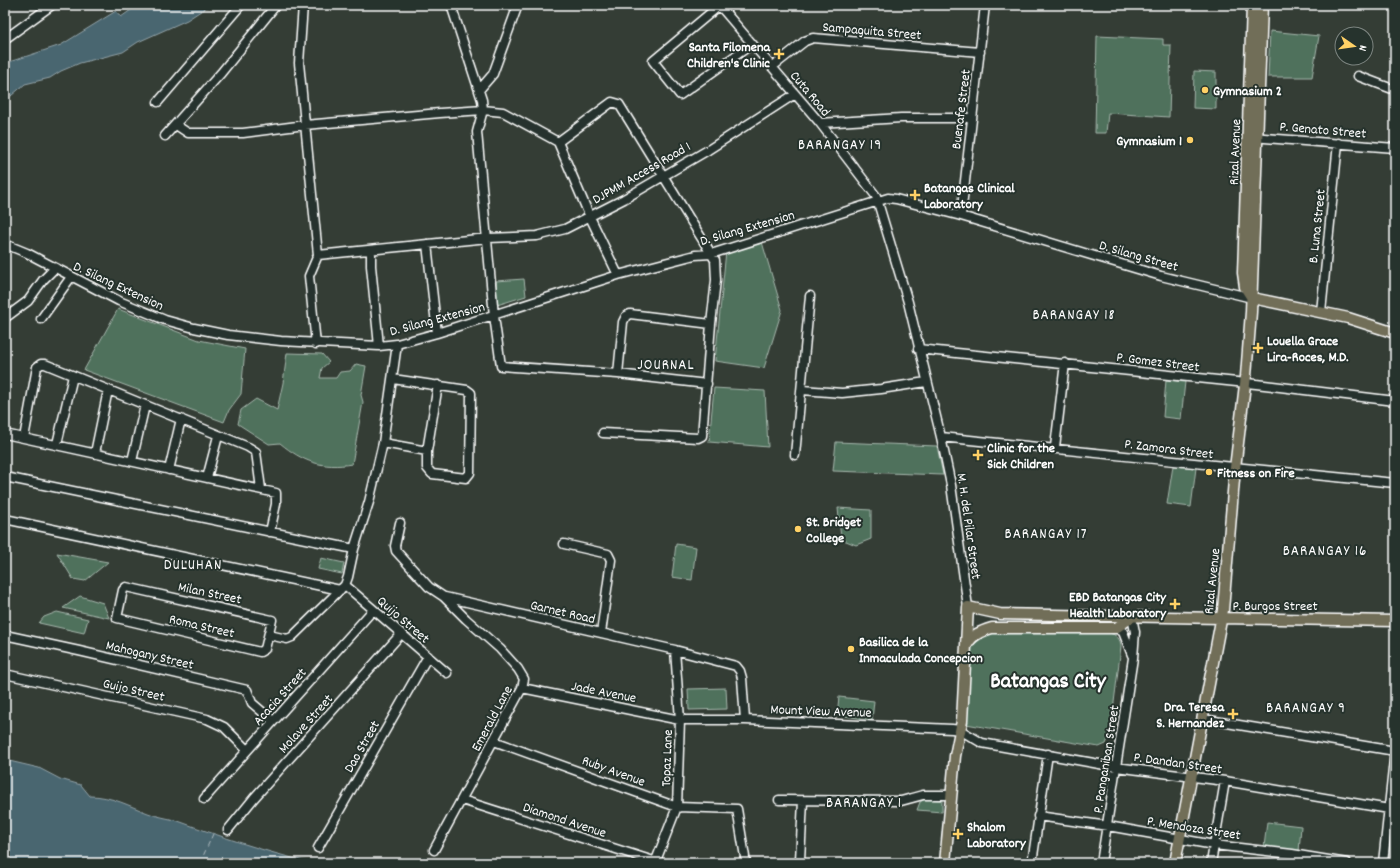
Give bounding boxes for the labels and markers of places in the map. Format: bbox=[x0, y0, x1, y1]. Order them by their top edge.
place label: Santa Filomena Children's Clinic bbox=[687, 38, 771, 74]
marker: Santa Filomena Children's Clinic bbox=[773, 48, 785, 60]
place label: Gymnasium 2 bbox=[1213, 82, 1282, 102]
marker: Gymnasium 2 bbox=[1200, 85, 1210, 95]
place label: Gymnasium 1 bbox=[1116, 132, 1182, 152]
marker: Gymnasium 1 bbox=[1185, 135, 1195, 145]
place label: Batangas Clinical Laboratory bbox=[924, 179, 1015, 215]
marker: Batangas Clinical Laboratory bbox=[909, 189, 921, 201]
place label: Louella Grace Lira-Roces, M.D. bbox=[1267, 332, 1349, 368]
marker: Louella Grace Lira-Roces, M.D. bbox=[1252, 342, 1264, 354]
place label: Clinic for the Sick Children bbox=[987, 439, 1055, 475]
marker: Clinic for the Sick Children bbox=[972, 449, 984, 461]
place label: Fitness on Fire bbox=[1217, 464, 1295, 484]
marker: Fitness on Fire bbox=[1204, 467, 1214, 477]
place label: St. Bridget College bbox=[806, 513, 862, 549]
marker: St. Bridget College bbox=[793, 524, 803, 534]
place label: EBD Batangas City Health Laboratory bbox=[1069, 588, 1167, 624]
marker: EBD Batangas City Health Laboratory bbox=[1169, 598, 1181, 610]
place label: Basilica de la Inmaculada Concepcion bbox=[859, 633, 983, 669]
marker: Basilica de la Inmaculada Concepcion bbox=[846, 644, 856, 654]
place label: Dra. Teresa S. Hernandez bbox=[1156, 698, 1225, 734]
marker: Dra. Teresa S. Hernandez bbox=[1227, 708, 1239, 720]
place label: Shalom Laboratory bbox=[967, 818, 1027, 854]
marker: Shalom Laboratory bbox=[952, 828, 964, 840]

